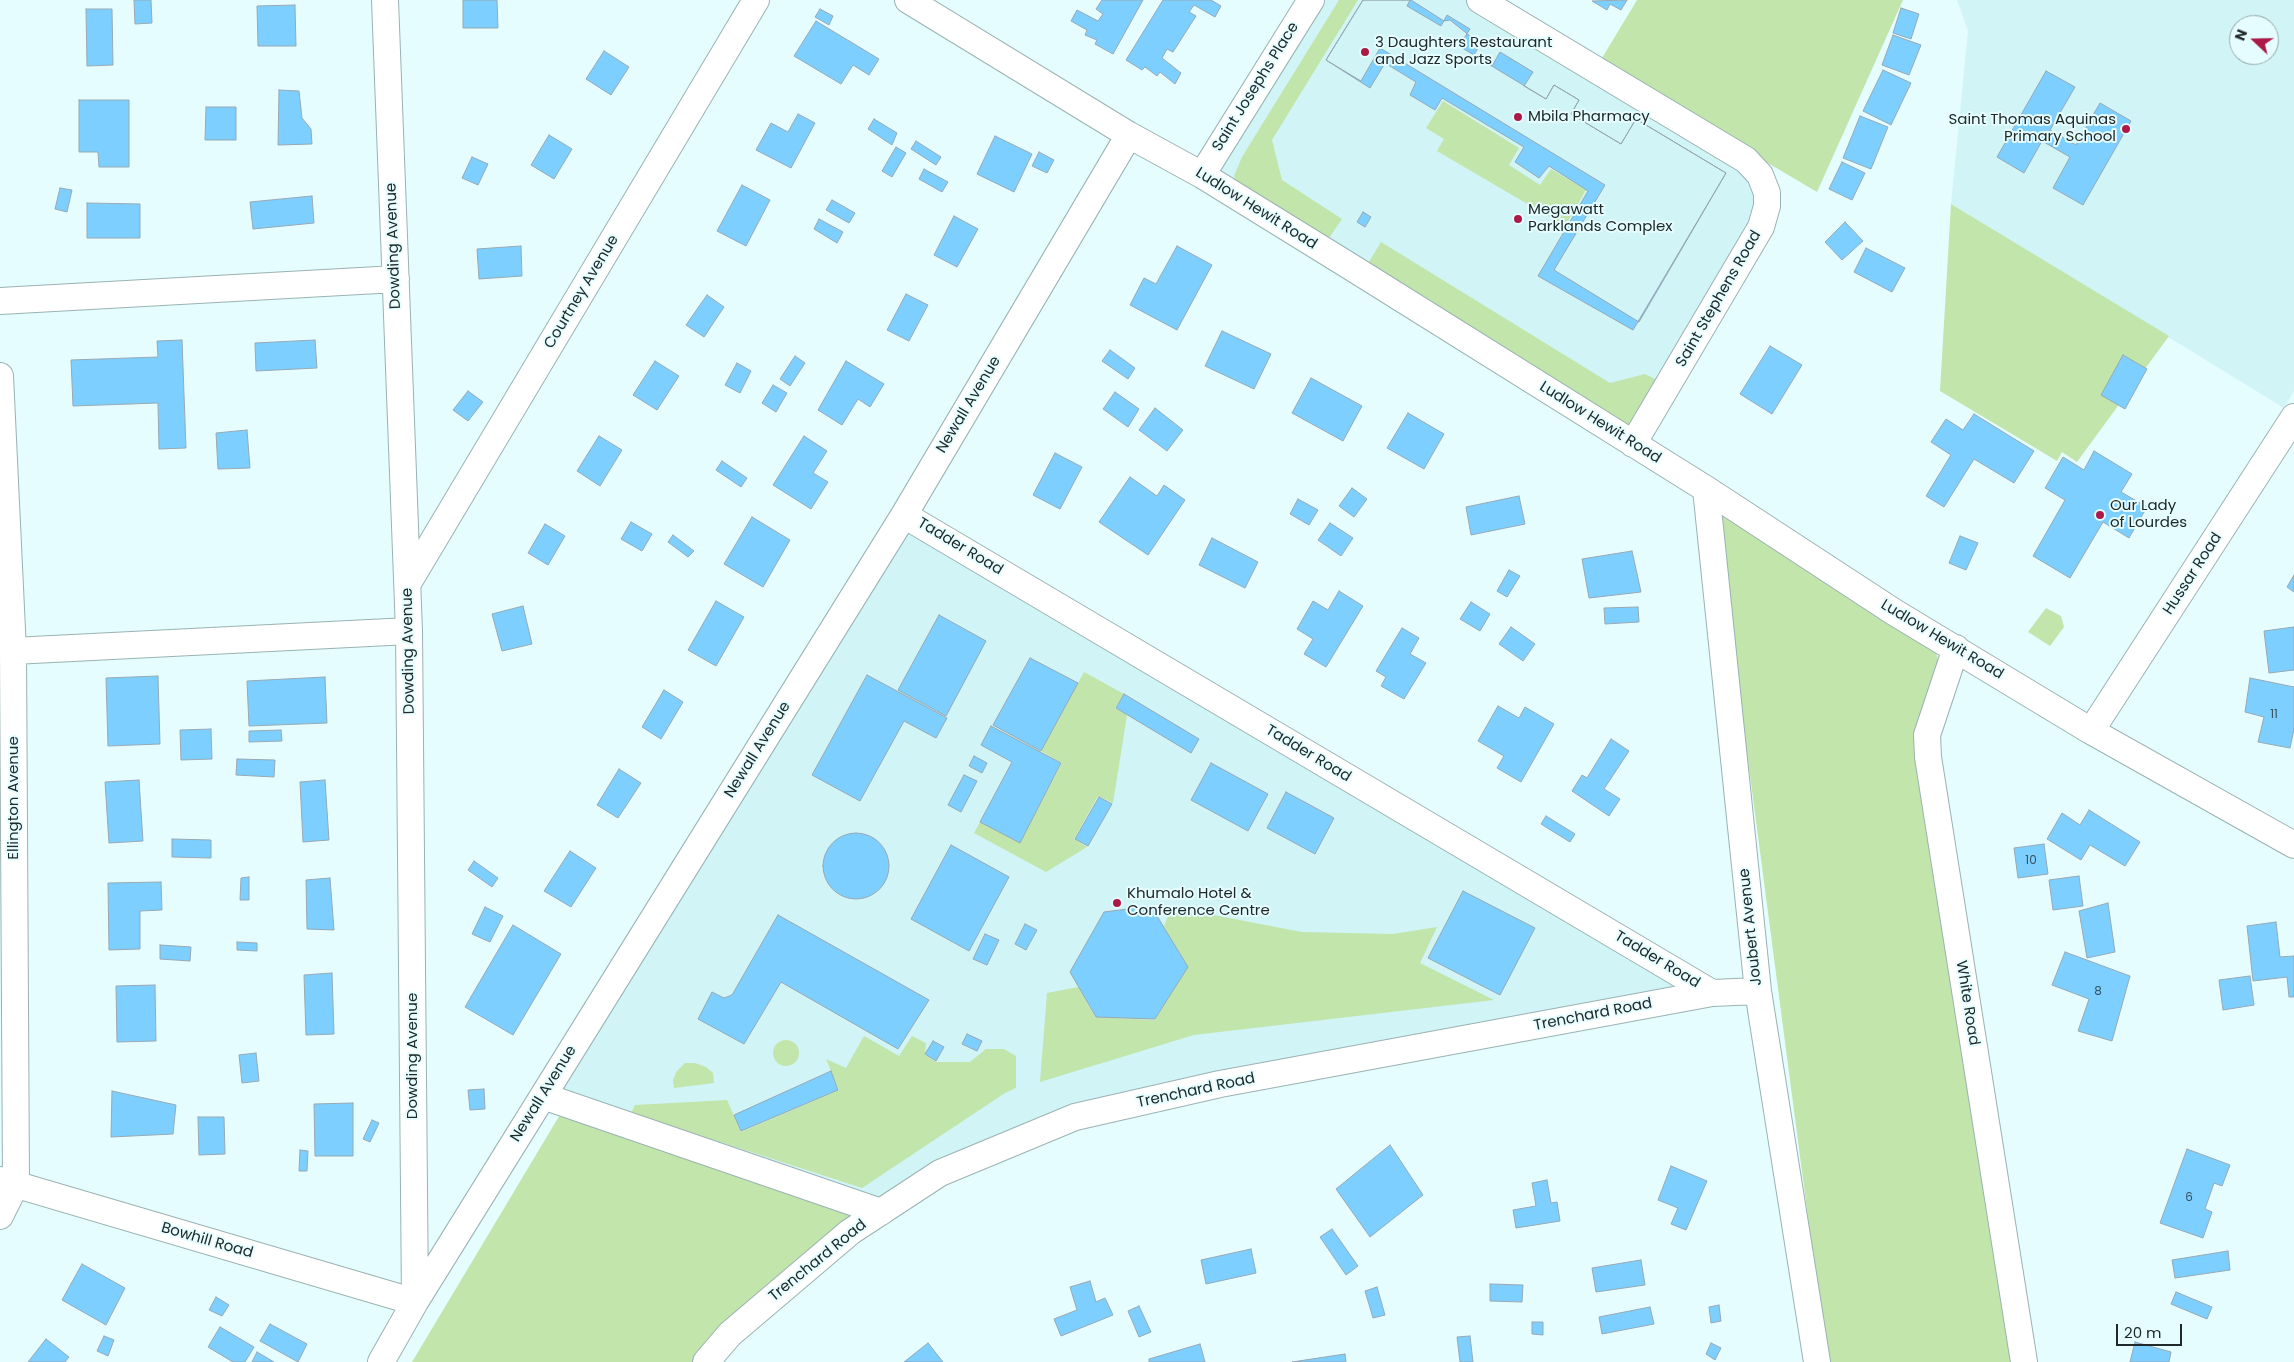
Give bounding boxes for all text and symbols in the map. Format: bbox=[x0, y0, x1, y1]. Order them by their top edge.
north arrow bbox=[2229, 15, 2279, 65]
street label: Saint Josephs Place bbox=[1209, 19, 1303, 155]
text: N bbox=[2230, 26, 2252, 43]
place label: 3 Daughters Restaurant and Jazz Sports bbox=[1375, 34, 1552, 69]
marker: 3 Daughters Restaurant and Jazz Sports bbox=[1359, 46, 1371, 58]
place label: Mbila Pharmacy bbox=[1528, 108, 1650, 126]
marker: Mbila Pharmacy bbox=[1512, 111, 1524, 123]
place label: Saint Thomas Aquinas Primary School bbox=[1948, 111, 2116, 146]
marker: Saint Thomas Aquinas Primary School bbox=[2120, 123, 2132, 135]
street label: Ludlow Hewit Road bbox=[1192, 164, 1320, 254]
street label: Dowding Avenue bbox=[383, 183, 405, 309]
place label: Megawatt Parklands Complex bbox=[1528, 201, 1672, 236]
marker: Megawatt Parklands Complex bbox=[1512, 213, 1524, 225]
street label: Saint Stephens Road bbox=[1673, 227, 1765, 371]
street label: Courtney Avenue bbox=[541, 232, 623, 352]
street label: Newall Avenue bbox=[933, 353, 1005, 457]
street label: Ludlow Hewit Road bbox=[1536, 378, 1664, 468]
place label: Our Lady of Lourdes bbox=[2110, 497, 2187, 532]
marker: Our Lady of Lourdes bbox=[2094, 509, 2106, 521]
street label: Tadder Road bbox=[914, 514, 1006, 580]
street label: Hussar Road bbox=[2160, 530, 2226, 618]
street label: Dowding Avenue bbox=[399, 588, 419, 714]
street label: Ludlow Hewit Road bbox=[1877, 596, 2007, 684]
street label: Newall Avenue bbox=[721, 699, 795, 801]
house number: 11 bbox=[2270, 708, 2278, 722]
street label: Tadder Road bbox=[1262, 721, 1354, 787]
street label: Ellington Avenue bbox=[5, 736, 23, 860]
house number: 10 bbox=[2025, 854, 2037, 868]
street label: Joubert Avenue bbox=[1736, 867, 1766, 987]
place label: Khumalo Hotel & Conference Centre bbox=[1127, 885, 1270, 920]
marker: Khumalo Hotel & Conference Centre bbox=[1111, 897, 1123, 909]
street label: Tadder Road bbox=[1611, 927, 1703, 993]
street label: White Road bbox=[1951, 959, 1983, 1047]
house number: 8 bbox=[2094, 985, 2102, 999]
street label: Dowding Avenue bbox=[404, 993, 422, 1119]
street label: Trenchard Road bbox=[1532, 995, 1654, 1035]
street label: Newall Avenue bbox=[507, 1043, 581, 1145]
street label: Trenchard Road bbox=[1135, 1070, 1257, 1112]
house number: 6 bbox=[2185, 1191, 2193, 1205]
street label: Trenchard Road bbox=[766, 1216, 870, 1306]
street label: Bowhill Road bbox=[159, 1219, 255, 1263]
scale bar bbox=[2119, 1314, 2185, 1346]
text: 20 m bbox=[2124, 1322, 2162, 1343]

